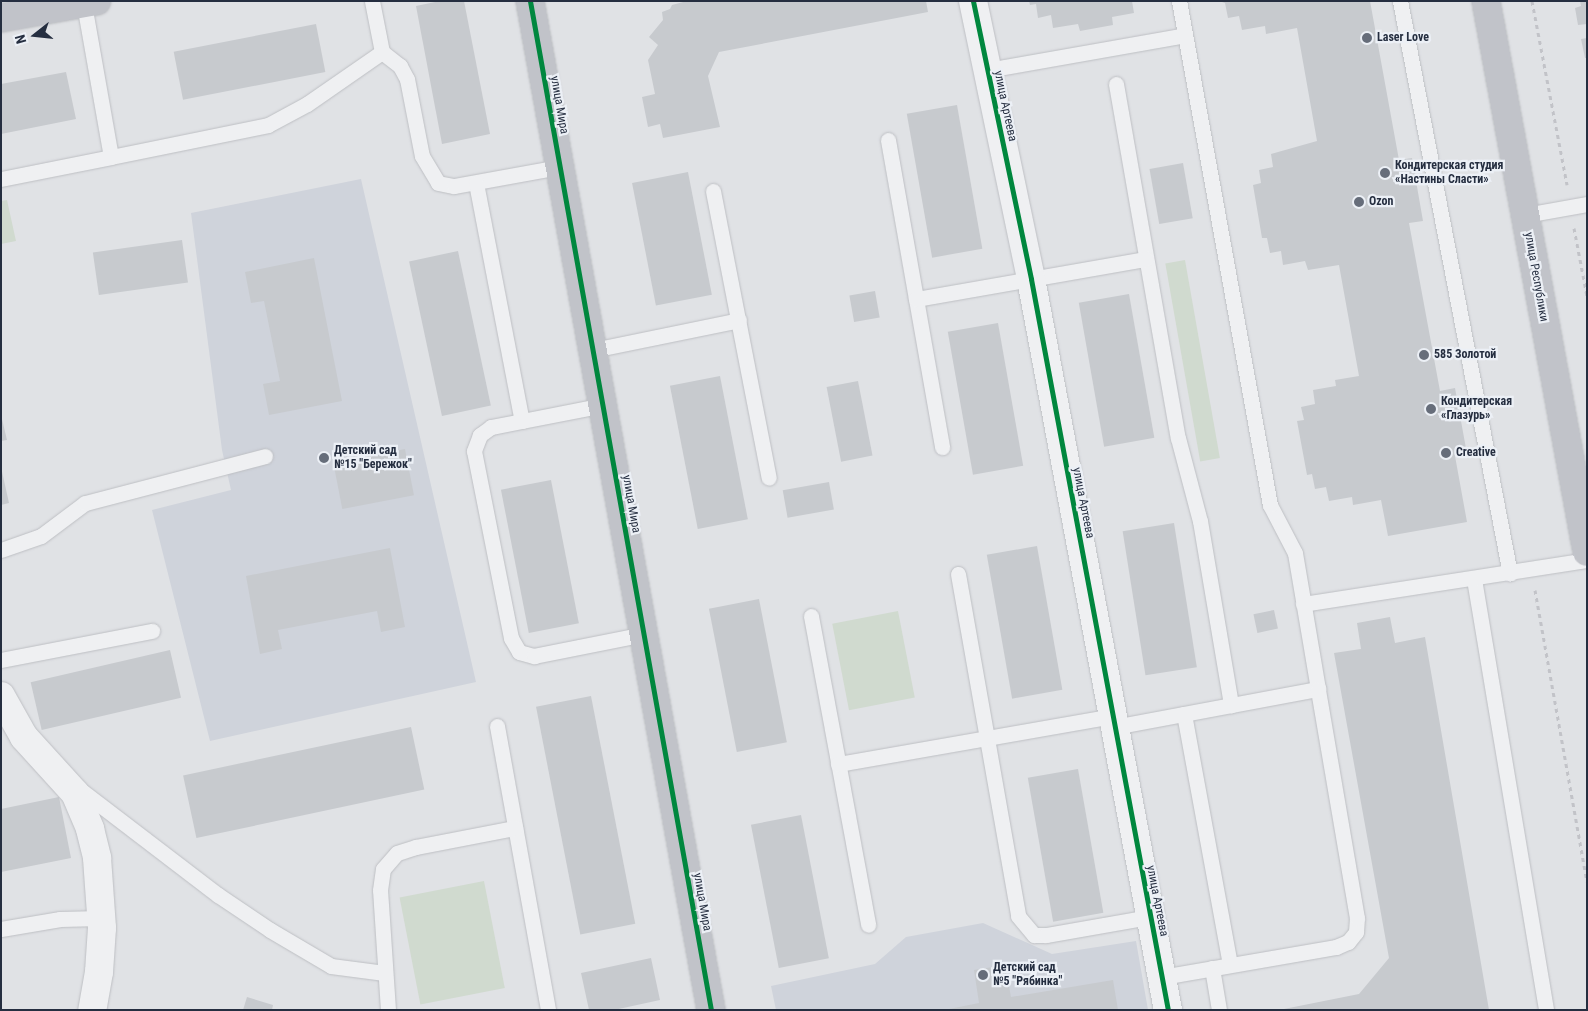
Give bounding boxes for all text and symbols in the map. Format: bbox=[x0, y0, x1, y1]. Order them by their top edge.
north arrow bbox=[10, 10, 60, 60]
place label: Laser Love bbox=[1377, 31, 1429, 45]
marker: Laser Love bbox=[1361, 32, 1373, 44]
text: N bbox=[12, 33, 29, 45]
street label: улица Артеева bbox=[990, 69, 1020, 143]
street label: улица Мира bbox=[547, 75, 571, 135]
place label: Кондитерская студия «Настины Сласти» bbox=[1395, 159, 1504, 187]
marker: Кондитерская студия «Настины Сласти» bbox=[1379, 167, 1391, 179]
place label: Ozon bbox=[1369, 195, 1393, 209]
marker: Ozon bbox=[1353, 196, 1365, 208]
street label: улица Республики bbox=[1521, 231, 1551, 323]
place label: 585 Золотой bbox=[1434, 348, 1496, 362]
marker: 585 Золотой bbox=[1418, 349, 1430, 361]
place label: Кондитерская «Глазурь» bbox=[1441, 395, 1512, 423]
marker: Кондитерская «Глазурь» bbox=[1425, 403, 1437, 415]
place label: Детский сад №15 "Бережок" bbox=[334, 444, 412, 472]
place label: Creative bbox=[1456, 446, 1496, 460]
marker: Creative bbox=[1440, 447, 1452, 459]
marker: Детский сад №15 "Бережок" bbox=[318, 452, 330, 464]
street label: улица Артеева bbox=[1069, 466, 1097, 540]
street label: улица Мира bbox=[619, 474, 643, 534]
street label: улица Артеева bbox=[1143, 864, 1171, 938]
street label: улица Мира bbox=[690, 872, 714, 932]
place label: Детский сад №5 "Рябинка" bbox=[993, 961, 1062, 989]
marker: Детский сад №5 "Рябинка" bbox=[977, 969, 989, 981]

